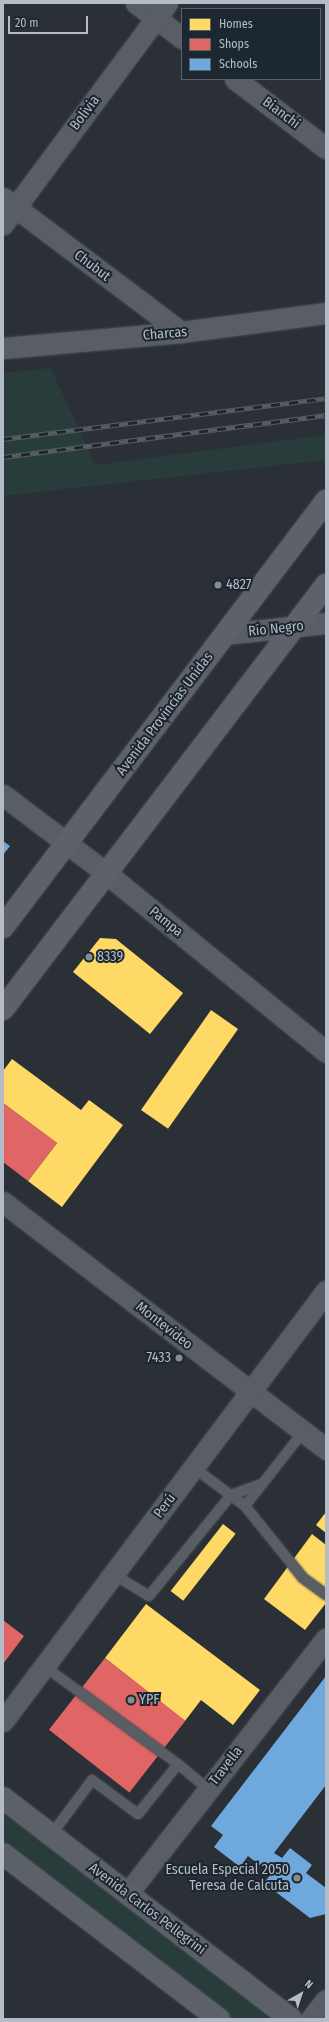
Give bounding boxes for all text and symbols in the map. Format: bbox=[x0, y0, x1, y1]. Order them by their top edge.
scale bar bbox=[10, 8, 90, 34]
legend bbox=[181, 8, 321, 80]
text: 20 m bbox=[15, 16, 39, 30]
text: Homes bbox=[219, 17, 253, 31]
text: Shops bbox=[219, 37, 249, 51]
text: Schools bbox=[219, 57, 257, 71]
street label: Bolivia bbox=[67, 92, 103, 134]
street label: Bianchi bbox=[259, 94, 303, 132]
street label: Chubut bbox=[71, 247, 113, 285]
street label: Charcas bbox=[142, 324, 188, 344]
place label: 4827 bbox=[226, 577, 251, 593]
marker: 4827 bbox=[213, 580, 223, 590]
street label: Río Negro bbox=[247, 618, 305, 640]
street label: Avenida Provincias Unidas bbox=[113, 649, 217, 779]
street label: Pampa bbox=[146, 903, 186, 941]
place label: 8339 bbox=[97, 949, 123, 965]
marker: 8339 bbox=[84, 952, 94, 962]
street label: Montevideo bbox=[132, 1299, 196, 1353]
place label: 7433 bbox=[147, 1350, 171, 1366]
marker: 7433 bbox=[174, 1353, 184, 1363]
street label: Perú bbox=[150, 1491, 180, 1521]
place label: YPF bbox=[139, 1692, 159, 1708]
marker: YPF bbox=[126, 1695, 136, 1705]
street label: Travella bbox=[206, 1743, 246, 1789]
street label: Avenida Carlos Pellegrini bbox=[85, 1860, 209, 1958]
place label: Escuela Especial 2050 Teresa de Calcuta bbox=[165, 1862, 289, 1894]
marker: Escuela Especial 2050 Teresa de Calcuta bbox=[292, 1873, 302, 1883]
north arrow bbox=[281, 1974, 321, 2014]
text: N bbox=[302, 1977, 316, 1991]

